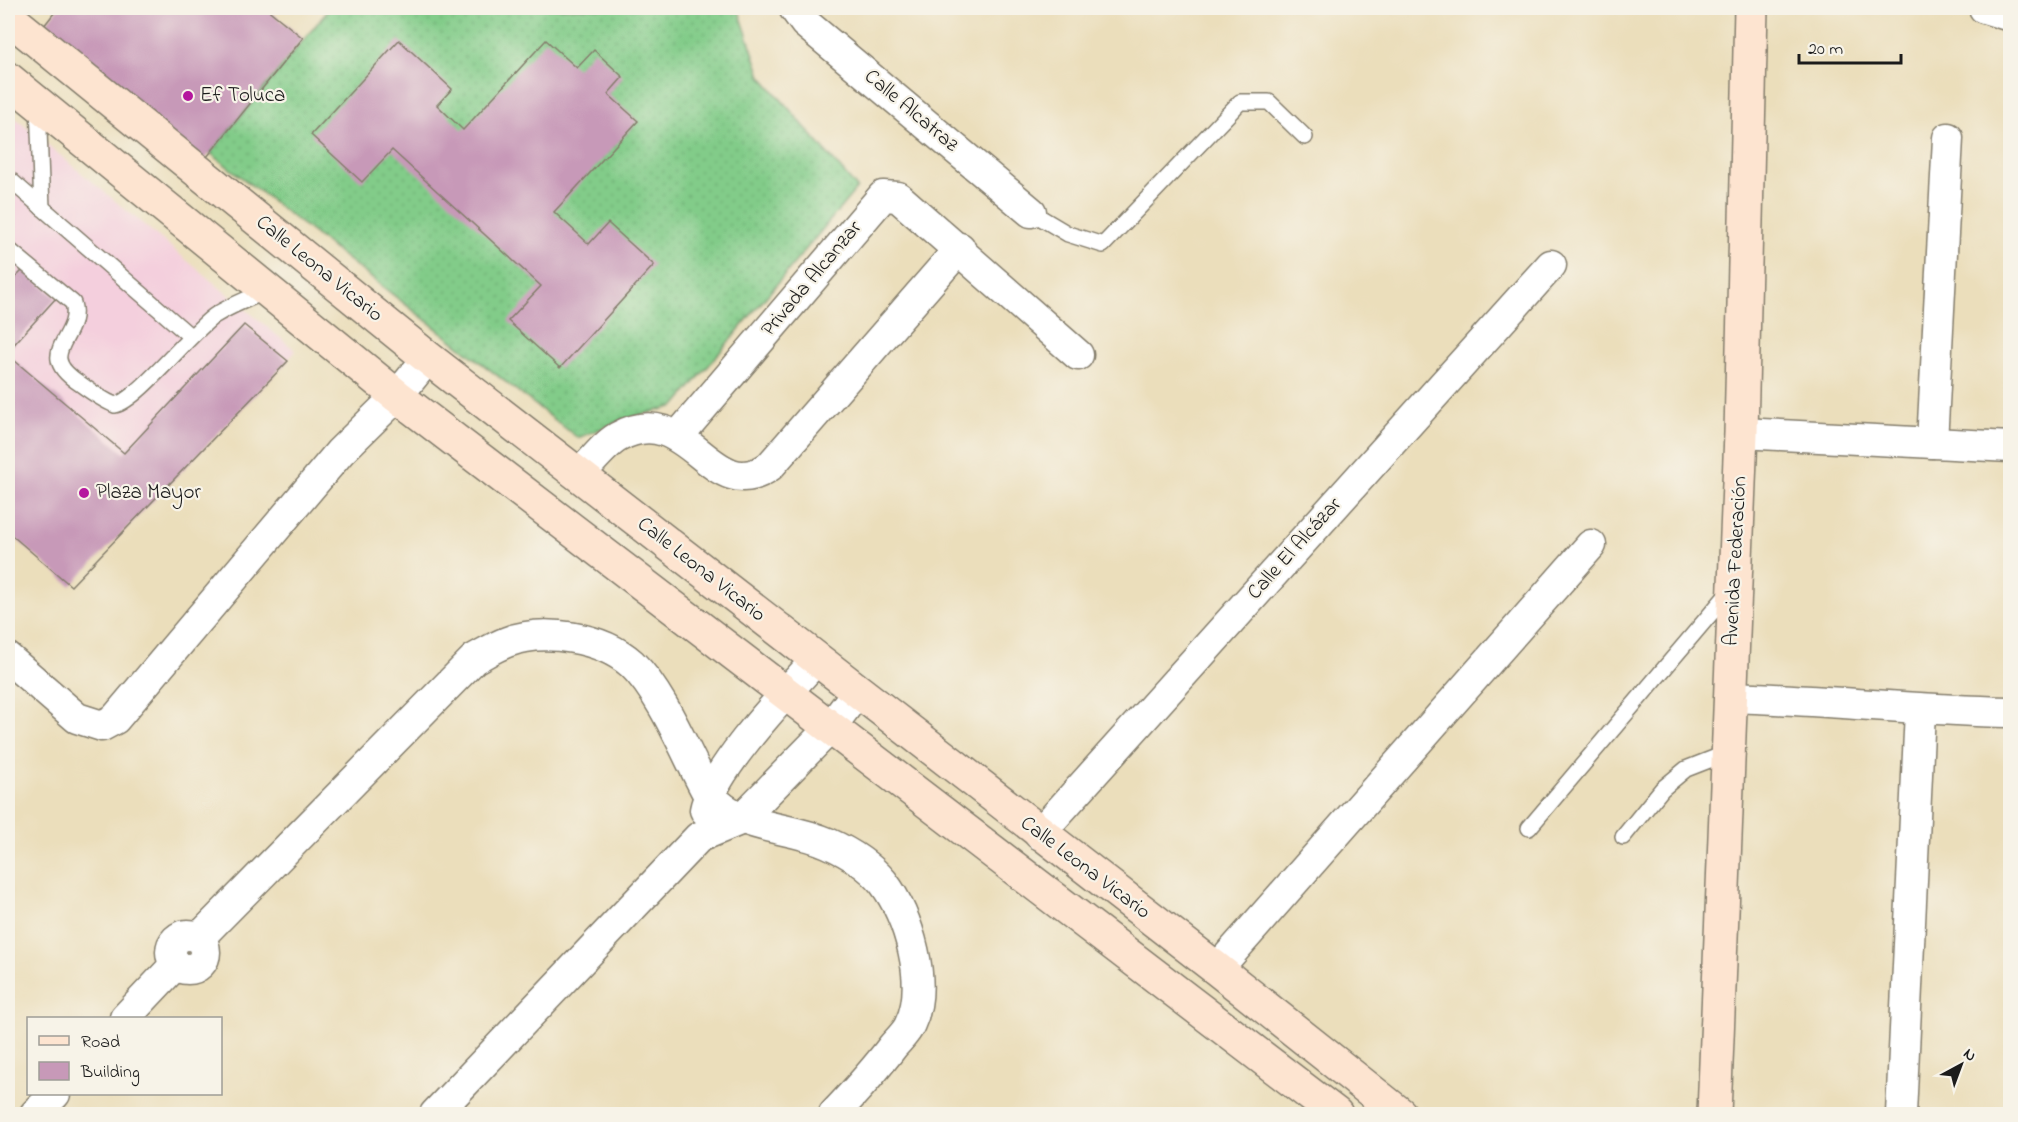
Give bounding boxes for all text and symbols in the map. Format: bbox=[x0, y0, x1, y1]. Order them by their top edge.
scale bar bbox=[1799, 27, 1901, 65]
text: 20 m bbox=[1808, 37, 1843, 63]
street label: Calle Alcatraz bbox=[857, 62, 965, 160]
place label: Ef Toluca bbox=[200, 81, 285, 111]
marker: Ef Toluca bbox=[181, 89, 195, 103]
street label: Calle Leona Vicario bbox=[249, 208, 389, 330]
street label: Privada Alcanzar bbox=[754, 214, 870, 343]
street label: Avenida Federación bbox=[1717, 475, 1755, 647]
place label: Plaza Mayor bbox=[96, 478, 201, 510]
marker: Plaza Mayor bbox=[77, 486, 91, 500]
street label: Calle El Alcázar bbox=[1241, 491, 1350, 607]
street label: Calle Leona Vicario bbox=[630, 510, 772, 630]
street label: Calle Leona Vicario bbox=[1014, 809, 1156, 927]
legend bbox=[27, 1017, 222, 1095]
text: Road bbox=[81, 1030, 120, 1056]
north arrow bbox=[1931, 1035, 1991, 1095]
text: N bbox=[1958, 1043, 1982, 1068]
text: Building bbox=[80, 1060, 140, 1087]

